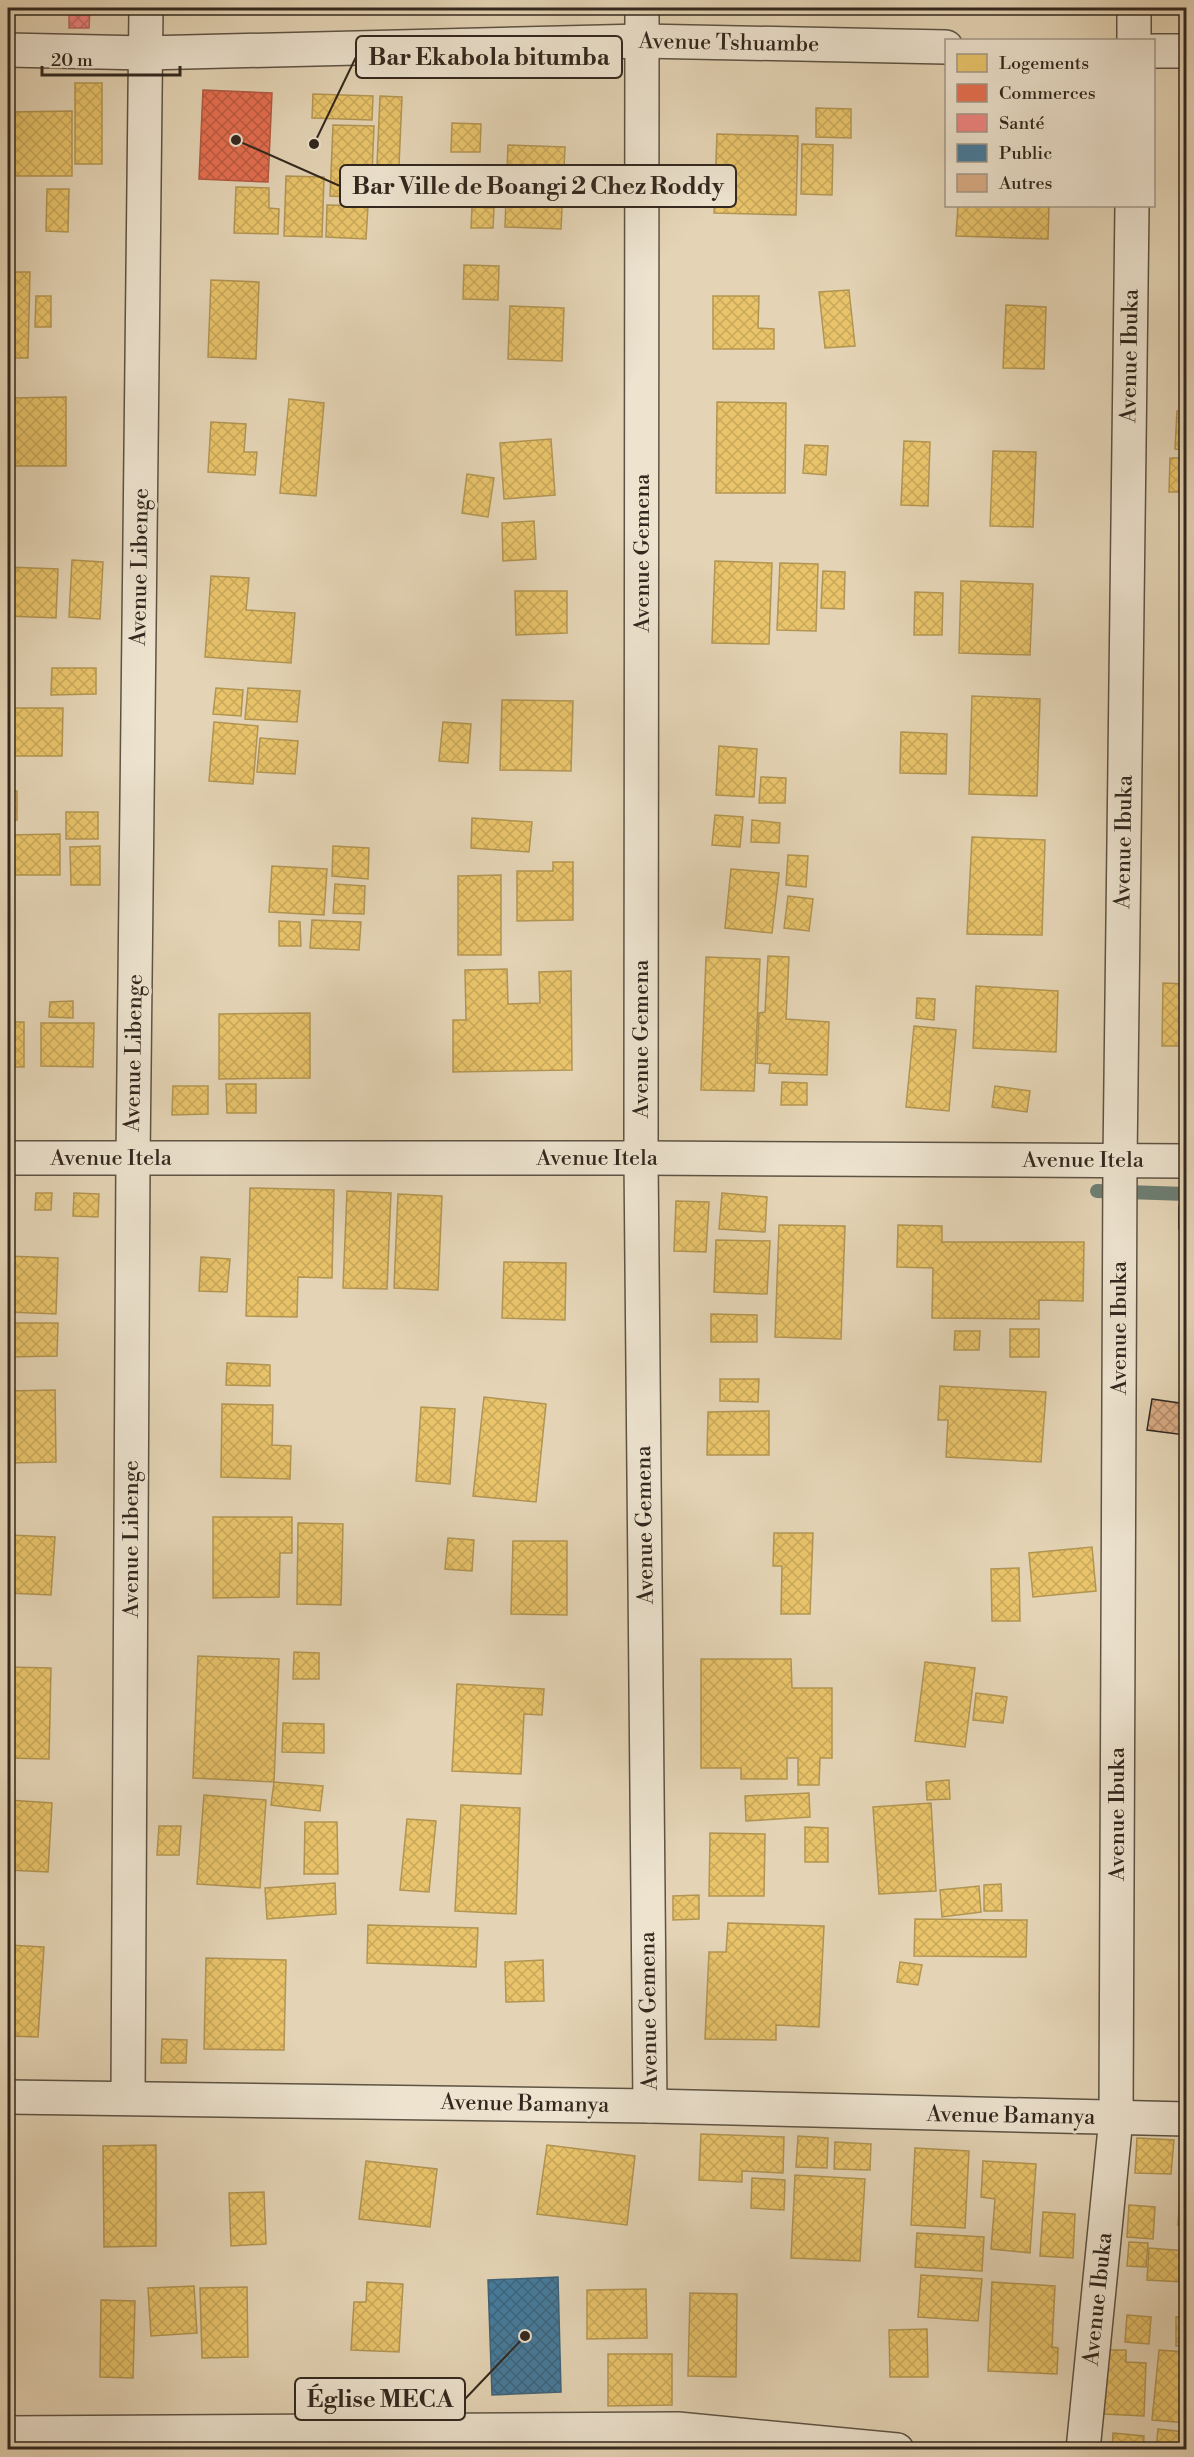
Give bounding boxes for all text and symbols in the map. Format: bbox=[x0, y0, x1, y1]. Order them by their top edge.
street label: Avenue Tshuambe bbox=[637, 28, 820, 58]
callout: Bar Ekabola bitumba bbox=[356, 36, 622, 78]
scale bar bbox=[42, 39, 180, 77]
legend bbox=[945, 39, 1155, 207]
text: Bar Ekabola bitumba bbox=[368, 43, 611, 73]
text: 20 m bbox=[51, 49, 93, 72]
text: Logements bbox=[999, 52, 1089, 75]
text: Commerces bbox=[999, 82, 1096, 105]
text: Santé bbox=[999, 112, 1045, 135]
text: Public bbox=[999, 142, 1052, 165]
callout: Bar Ville de Boangi 2 Chez Roddy bbox=[340, 165, 736, 207]
text: Bar Ville de Boangi 2 Chez Roddy bbox=[352, 172, 725, 202]
text: Autres bbox=[998, 172, 1053, 195]
street label: Avenue Ibuka bbox=[1115, 288, 1145, 424]
street label: Avenue Gemena bbox=[629, 473, 656, 634]
street label: Avenue Libenge bbox=[125, 488, 155, 647]
street label: Avenue Ibuka bbox=[1109, 774, 1139, 910]
street label: Avenue Gemena bbox=[628, 959, 655, 1120]
street label: Avenue Libenge bbox=[119, 974, 149, 1133]
street label: Avenue Itela bbox=[49, 1145, 173, 1172]
street label: Avenue Itela bbox=[535, 1145, 659, 1172]
street label: Avenue Itela bbox=[1021, 1147, 1145, 1174]
street label: Avenue Ibuka bbox=[1106, 1260, 1133, 1396]
street label: Avenue Gemena bbox=[630, 1444, 660, 1606]
street label: Avenue Libenge bbox=[118, 1460, 145, 1619]
street label: Avenue Ibuka bbox=[1104, 1746, 1131, 1882]
street label: Avenue Gemena bbox=[634, 1930, 664, 2092]
street label: Avenue Bamanya bbox=[439, 2089, 610, 2119]
street label: Avenue Bamanya bbox=[925, 2101, 1096, 2131]
street label: Avenue Ibuka bbox=[1077, 2230, 1119, 2368]
callout: Église MECA bbox=[295, 2378, 465, 2420]
text: Église MECA bbox=[307, 2383, 454, 2415]

